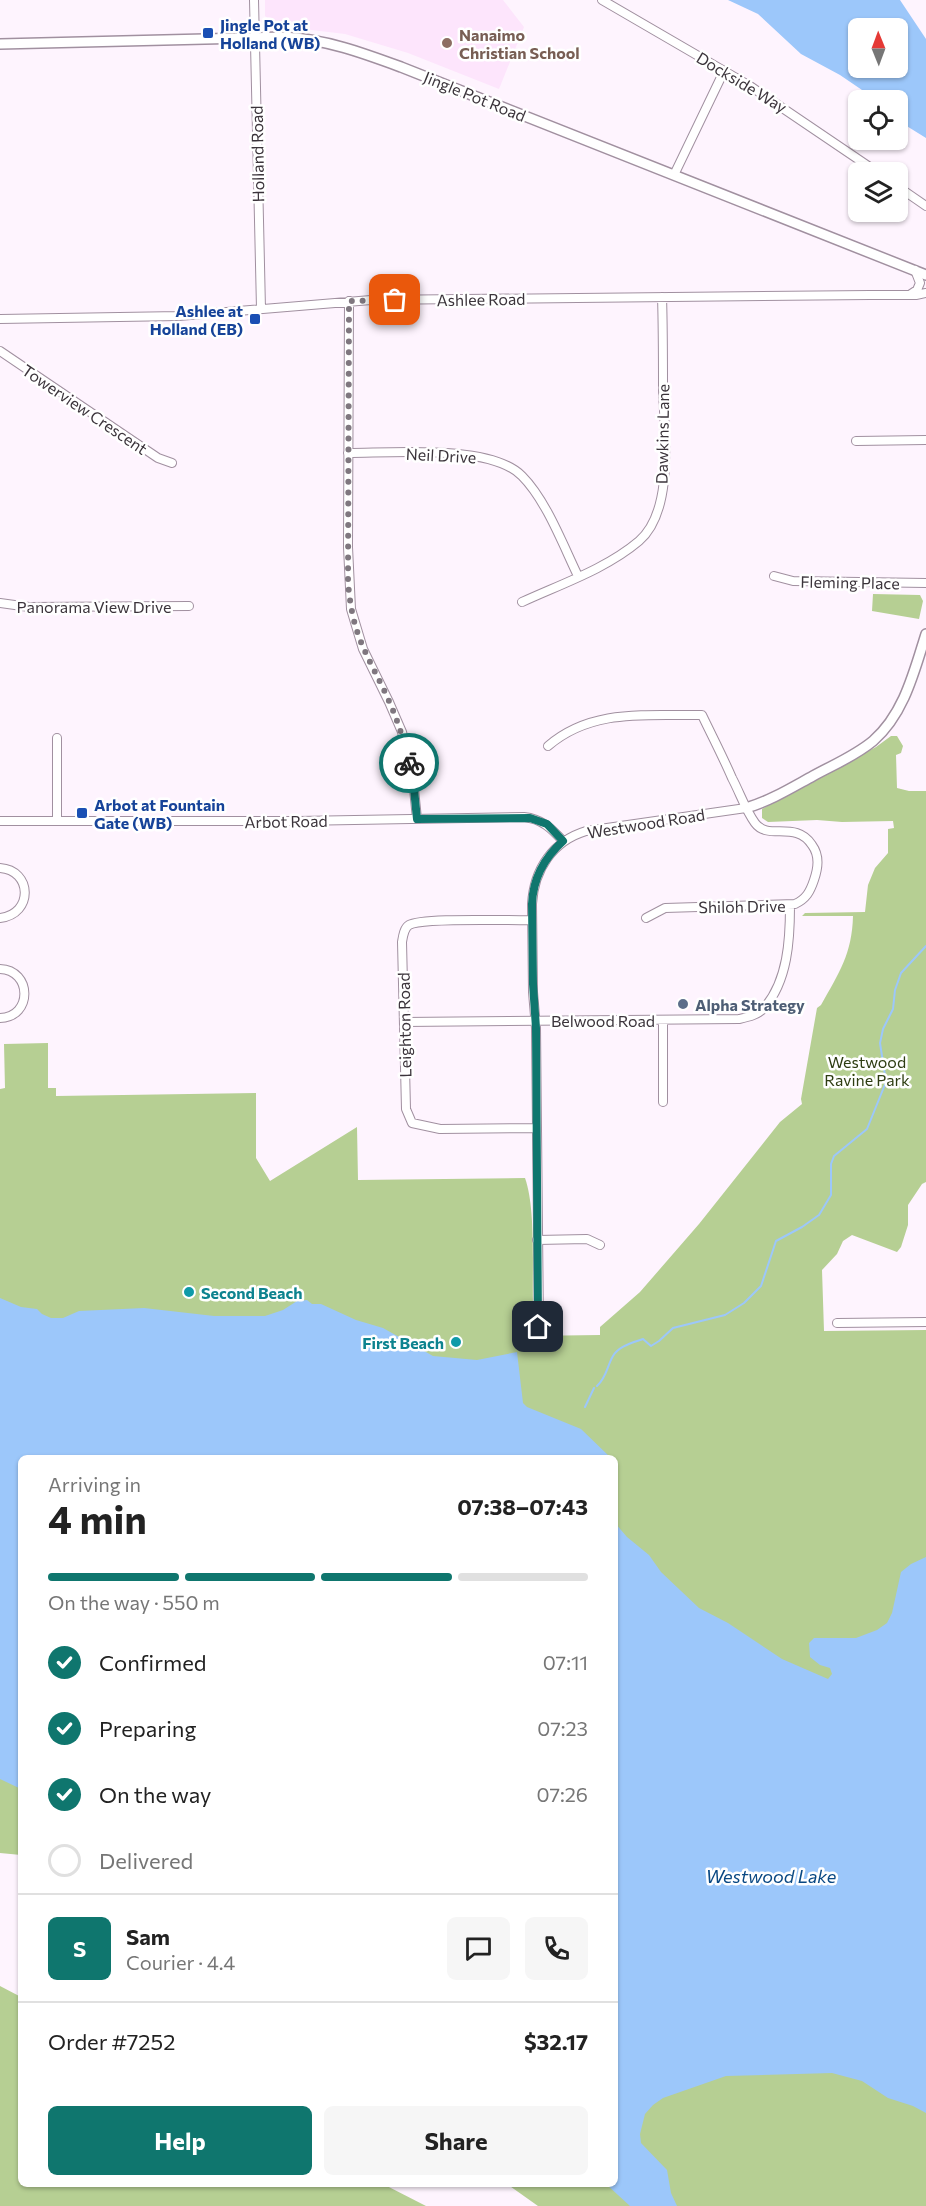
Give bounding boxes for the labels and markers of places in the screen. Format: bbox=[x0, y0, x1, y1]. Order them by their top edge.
place label: Jingle Pot at Holland (WB) bbox=[220, 15, 320, 52]
place label: Nanaimo Christian School bbox=[459, 25, 580, 62]
marker: Jingle Pot at Holland (WB) bbox=[201, 26, 215, 40]
marker: Nanaimo Christian School bbox=[440, 36, 454, 50]
pin bbox=[369, 274, 420, 325]
place label: Ashlee at Holland (EB) bbox=[150, 301, 243, 338]
marker: Ashlee at Holland (EB) bbox=[248, 312, 262, 326]
place label: Arbot at Fountain Gate (WB) bbox=[94, 795, 225, 832]
marker: Arbot at Fountain Gate (WB) bbox=[75, 806, 89, 820]
place label: Alpha Strategy bbox=[695, 995, 805, 1014]
marker: Alpha Strategy bbox=[676, 997, 690, 1011]
place label: Second Beach bbox=[201, 1283, 302, 1302]
marker: Second Beach bbox=[182, 1285, 196, 1299]
pin bbox=[512, 1301, 563, 1352]
place label: First Beach bbox=[362, 1333, 444, 1352]
marker: First Beach bbox=[449, 1335, 463, 1349]

